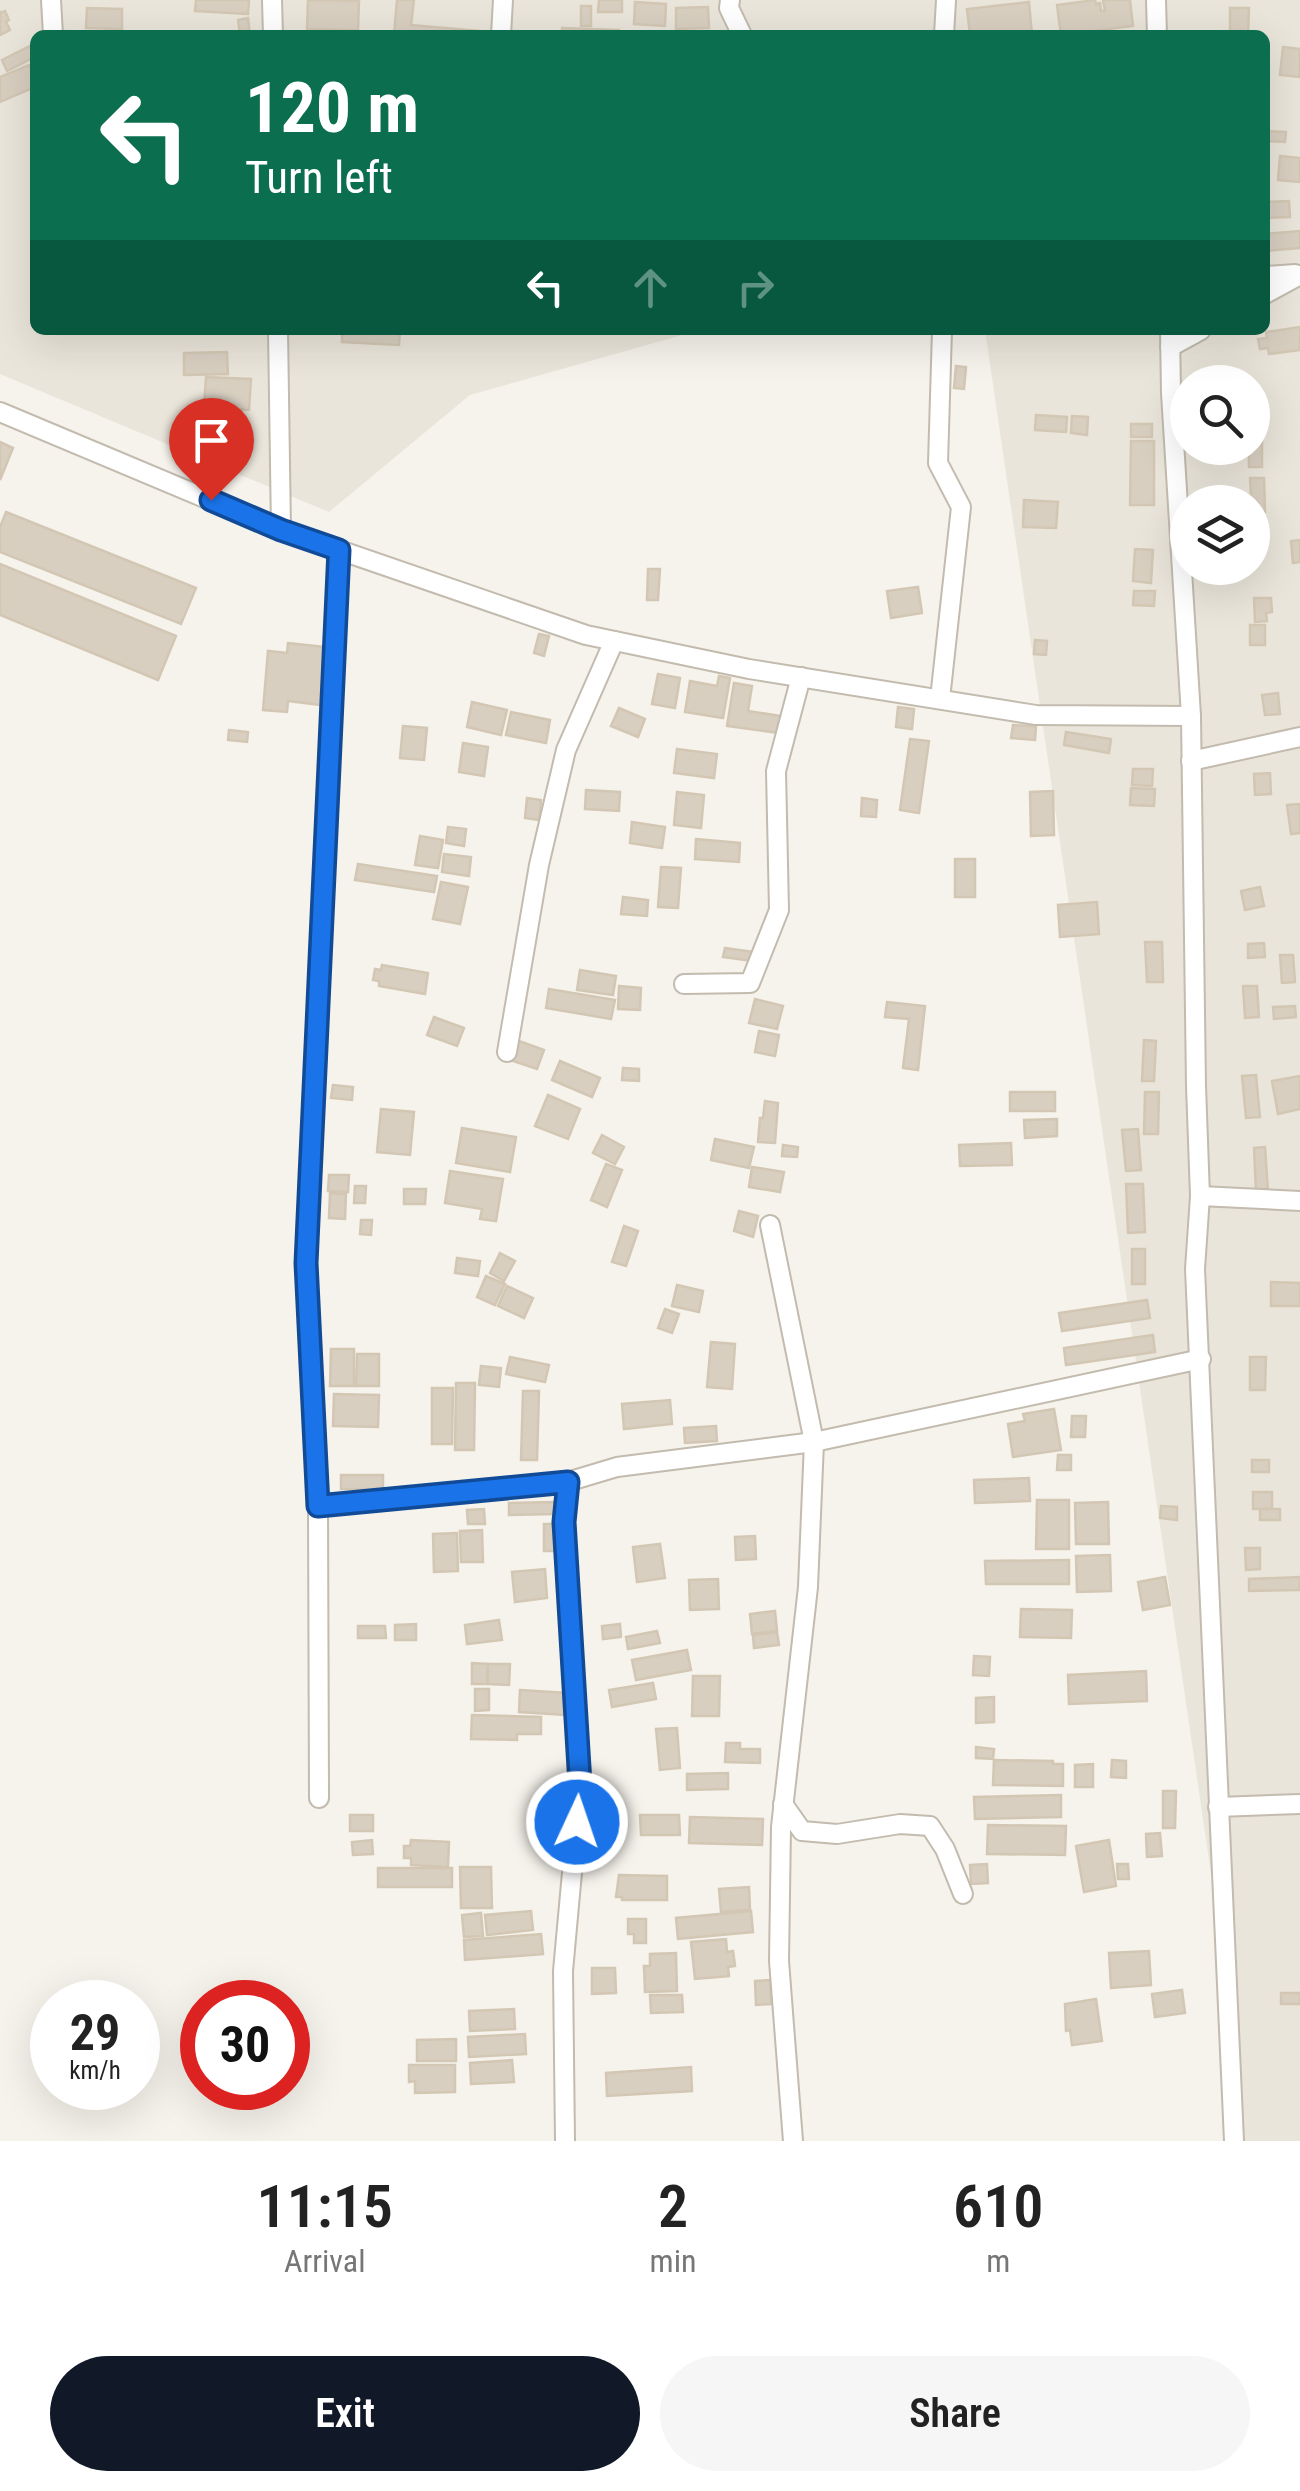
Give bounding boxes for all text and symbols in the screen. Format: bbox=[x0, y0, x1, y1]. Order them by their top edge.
text: 120 m bbox=[245, 67, 419, 149]
icon: left bbox=[80, 70, 210, 200]
text: Turn left bbox=[245, 151, 393, 204]
icon: left bbox=[518, 260, 573, 315]
icon: ahead bbox=[623, 260, 678, 315]
icon: right bbox=[728, 260, 783, 315]
map controls bbox=[1170, 365, 1270, 585]
button: search bbox=[1170, 365, 1270, 465]
pin bbox=[169, 398, 254, 501]
icon: arrive bbox=[184, 413, 239, 468]
button: layers bbox=[1170, 485, 1270, 585]
position arrow bbox=[525, 1770, 629, 1874]
speed limit sign: 30 bbox=[180, 1980, 310, 2110]
text: 29 bbox=[70, 2004, 120, 2062]
text: km/h bbox=[69, 2056, 121, 2085]
text: 11:15 bbox=[256, 2171, 393, 2242]
text: 2 bbox=[658, 2171, 688, 2242]
text: 610 bbox=[953, 2171, 1043, 2242]
text: Arrival bbox=[284, 2242, 365, 2280]
text: min bbox=[650, 2242, 696, 2280]
text: m bbox=[986, 2242, 1010, 2280]
button: Exit bbox=[50, 2356, 640, 2471]
button: Share bbox=[660, 2356, 1250, 2471]

